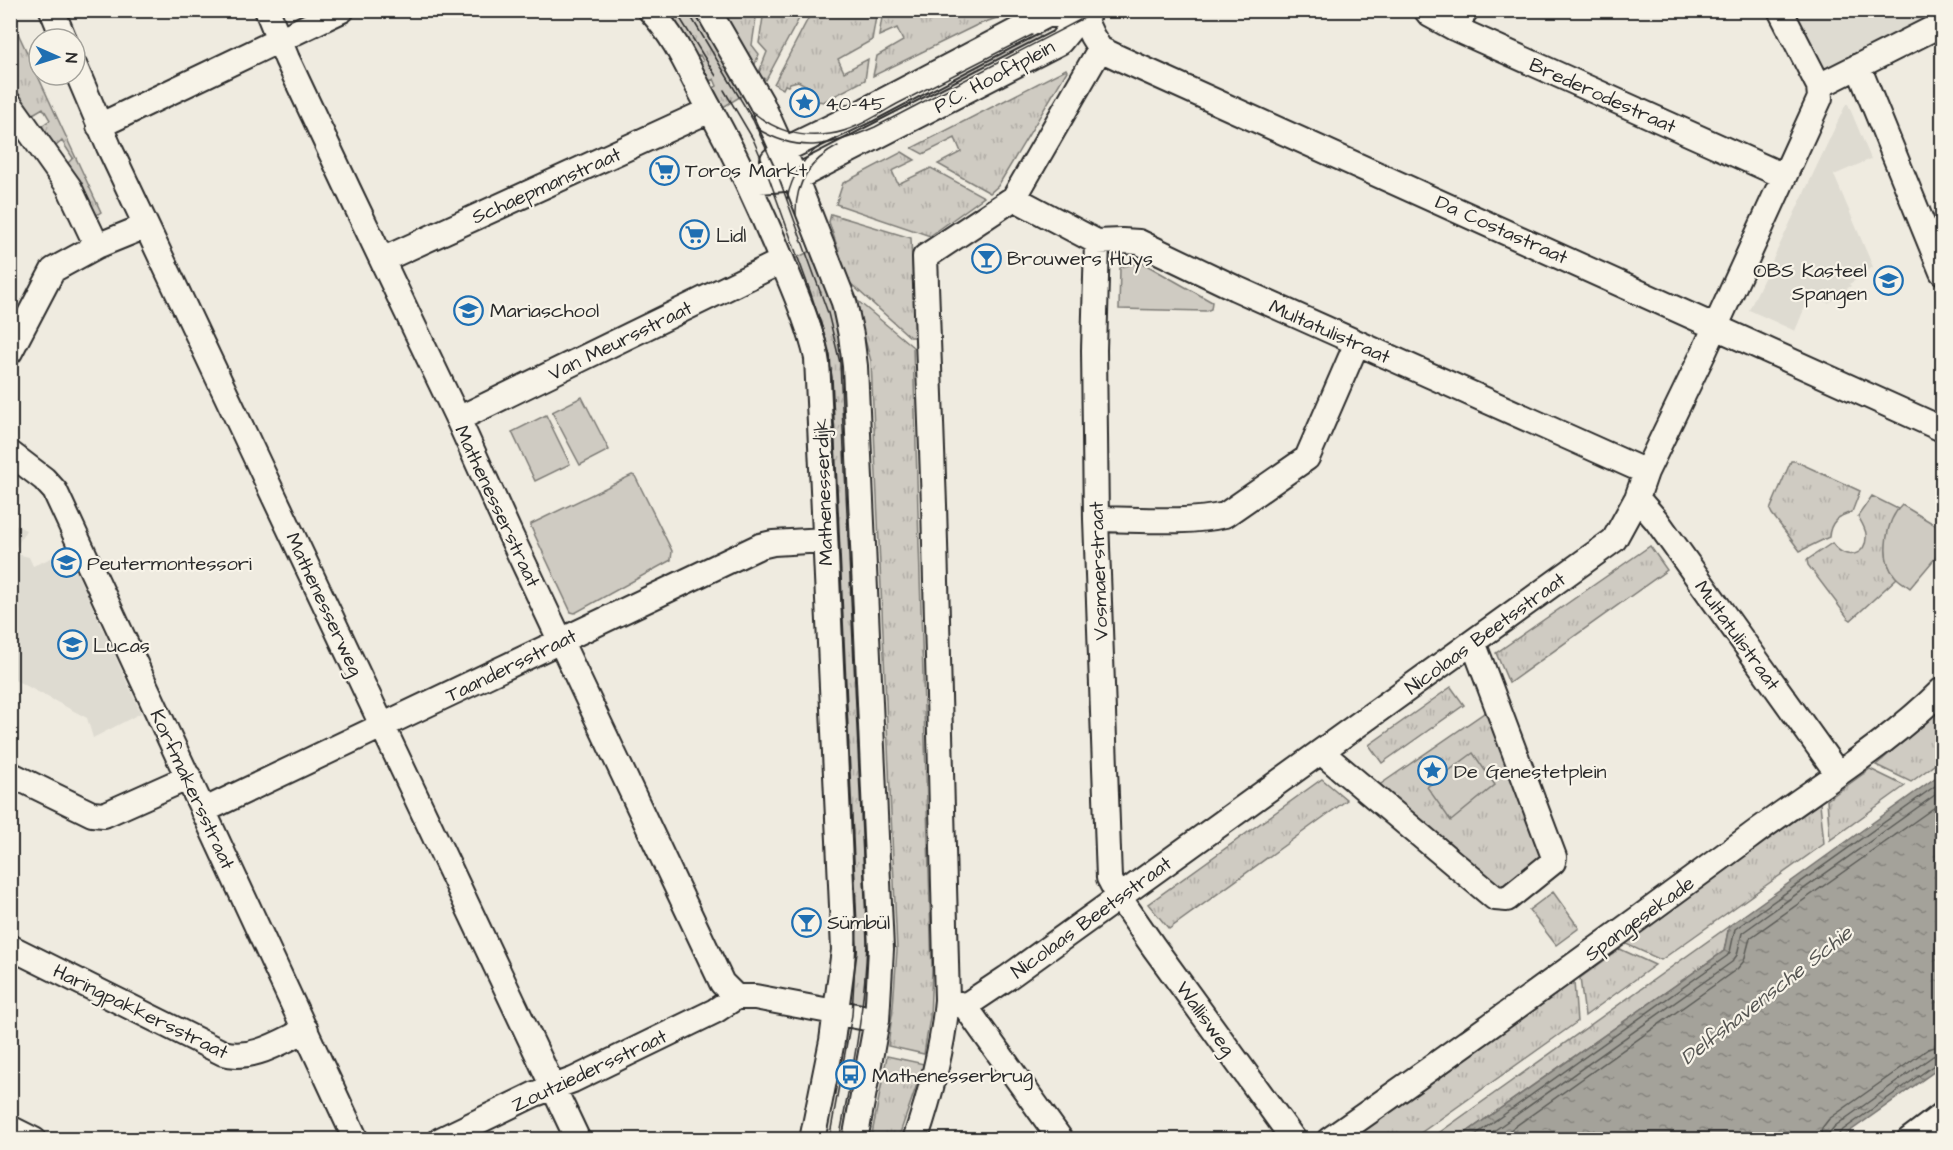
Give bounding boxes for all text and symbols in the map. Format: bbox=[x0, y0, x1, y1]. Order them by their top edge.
north arrow bbox=[27, 27, 87, 87]
street label: P.C. Hooftplein bbox=[929, 33, 1060, 121]
street label: Brederodestraat bbox=[1525, 51, 1681, 141]
text: N bbox=[60, 52, 82, 63]
place icon: 40-45 bbox=[788, 87, 820, 119]
place label: 40-45 bbox=[825, 90, 885, 118]
street label: Schaepmanstraat bbox=[467, 140, 626, 231]
supermarket icon: Toros Markt bbox=[648, 154, 680, 186]
place label: Toros Markt bbox=[685, 157, 807, 185]
street label: Da Costastraat bbox=[1431, 188, 1572, 272]
supermarket icon: Lidl bbox=[679, 219, 711, 251]
place label: Lidl bbox=[716, 222, 746, 250]
bar icon: Brouwers Huys bbox=[970, 242, 1002, 274]
place label: Brouwers Huys bbox=[1007, 245, 1153, 274]
place label: OBS Kasteel Spangen bbox=[1753, 257, 1867, 309]
school or university icon: OBS Kasteel Spangen bbox=[1872, 265, 1904, 297]
street label: Multatulistraat bbox=[1264, 293, 1395, 371]
school or university icon: Mariaschool bbox=[453, 294, 485, 326]
street label: Van Meursstraat bbox=[544, 294, 697, 388]
place label: Mariaschool bbox=[490, 297, 599, 325]
street label: Mathenesserdijk bbox=[807, 418, 841, 566]
street label: Mathenesserstraat bbox=[447, 421, 547, 592]
street label: Vosmaerstraat bbox=[1083, 501, 1115, 641]
street label: Mathenesserweg bbox=[278, 528, 370, 681]
school or university icon: Peutermontessori bbox=[50, 547, 82, 579]
place label: Peutermontessori bbox=[87, 550, 252, 578]
street label: Nicolaas Beetsstraat bbox=[1399, 566, 1572, 702]
street label: Multatulistraat bbox=[1688, 575, 1787, 696]
street label: Taandersstraat bbox=[441, 622, 582, 710]
school or university icon: Lucas bbox=[56, 629, 88, 661]
place label: Lucas bbox=[93, 632, 150, 660]
street label: Korfmakersstraat bbox=[143, 705, 242, 874]
place icon: De Genestetplein bbox=[1417, 755, 1449, 787]
place label: De Genestetplein bbox=[1454, 758, 1606, 786]
street label: Nicolaas Beetsstraat bbox=[1005, 850, 1178, 986]
street label: Spangesekade bbox=[1579, 869, 1701, 969]
bar icon: Sümbül bbox=[790, 906, 822, 938]
place label: Sümbül bbox=[827, 909, 890, 937]
water label: Delfshavensche Schie bbox=[1674, 918, 1860, 1072]
street label: Haringpakkersstraat bbox=[48, 957, 233, 1067]
street label: Wallisweg bbox=[1168, 976, 1242, 1062]
street label: Zoutziedersstraat bbox=[507, 1023, 672, 1119]
bus stop icon: Mathenesserbrug bbox=[835, 1059, 867, 1091]
place label: Mathenesserbrug bbox=[872, 1062, 1033, 1091]

